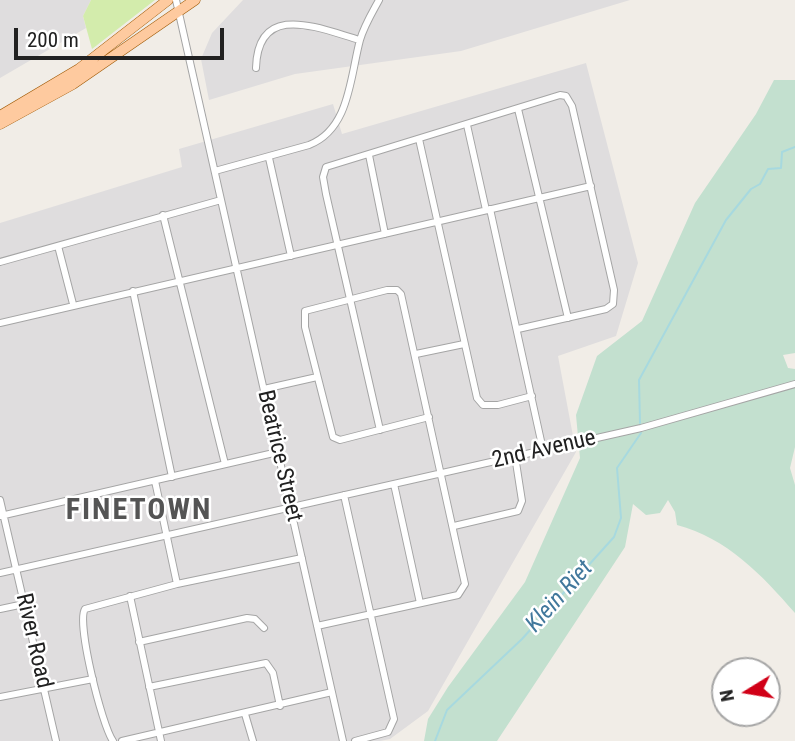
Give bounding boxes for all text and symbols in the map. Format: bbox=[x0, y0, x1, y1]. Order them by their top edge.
scale bar bbox=[18, 14, 228, 58]
text: 200 m bbox=[27, 28, 79, 52]
street label: Beatrice Street bbox=[250, 388, 308, 524]
street label: 2nd Avenue bbox=[490, 425, 598, 475]
district label: FINETOWN bbox=[67, 493, 211, 529]
water label: Klein Riet bbox=[520, 555, 600, 639]
street label: River Road bbox=[9, 591, 57, 691]
north arrow bbox=[711, 657, 781, 727]
text: N bbox=[714, 688, 739, 704]

